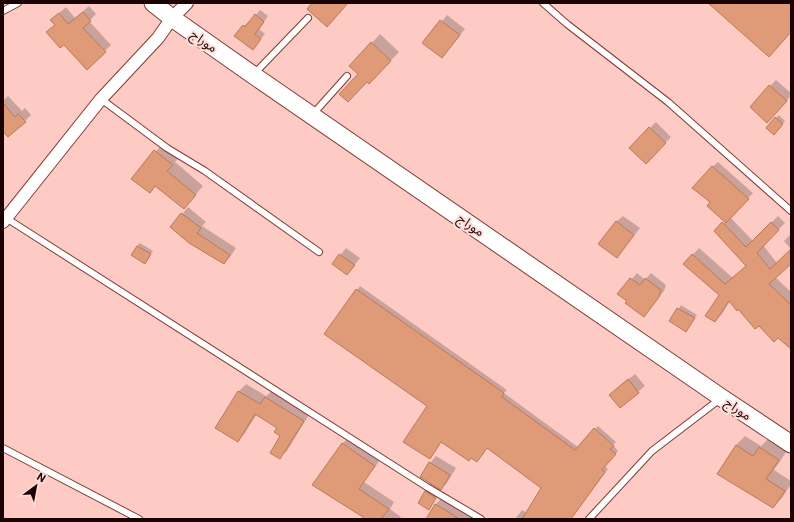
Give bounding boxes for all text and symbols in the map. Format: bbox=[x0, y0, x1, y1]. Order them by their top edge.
street label: موراج bbox=[186, 27, 220, 58]
street label: موراج bbox=[453, 211, 487, 242]
street label: موراج bbox=[720, 395, 754, 426]
north arrow bbox=[16, 466, 56, 506]
text: N bbox=[34, 470, 48, 486]

